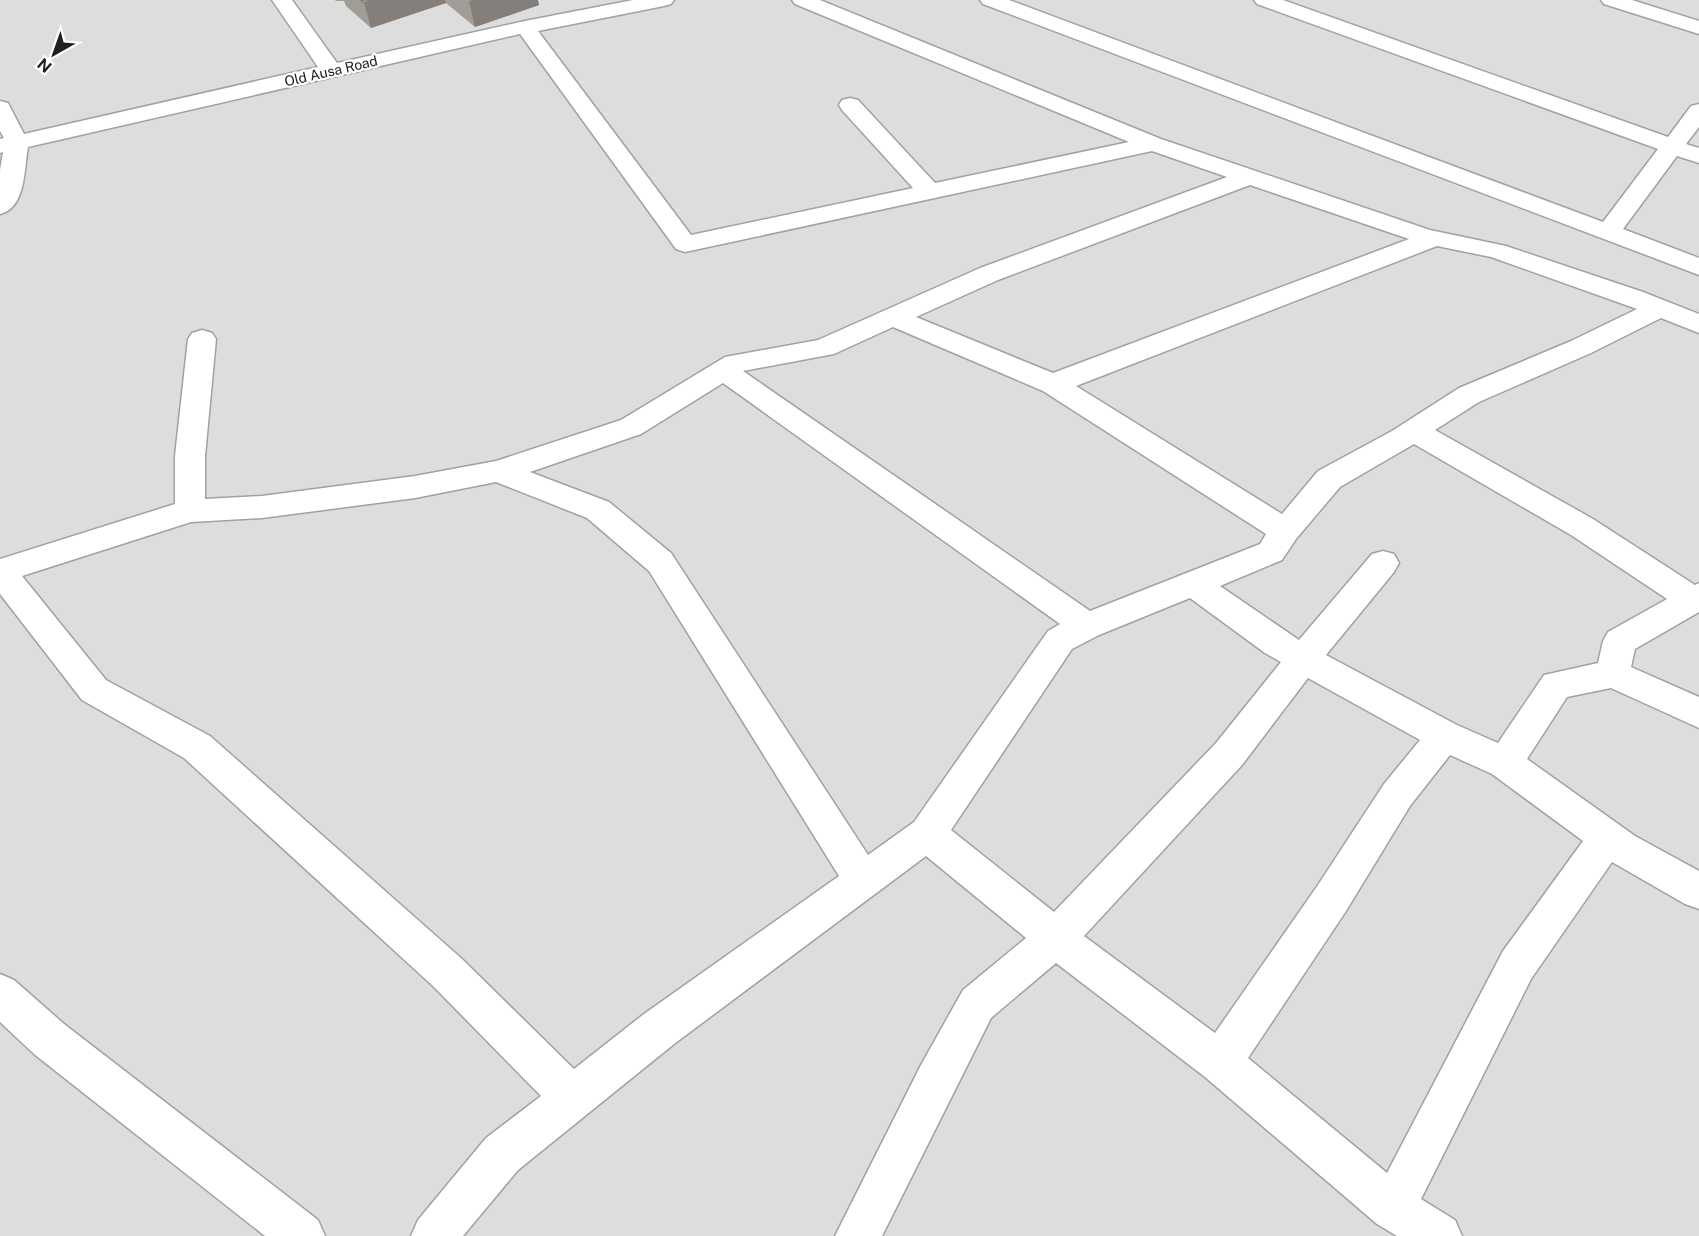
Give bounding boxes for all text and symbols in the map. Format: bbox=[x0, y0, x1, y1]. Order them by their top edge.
north arrow bbox=[24, 24, 84, 84]
street label: Old Ausa Road bbox=[283, 52, 379, 90]
text: N bbox=[34, 54, 56, 76]

